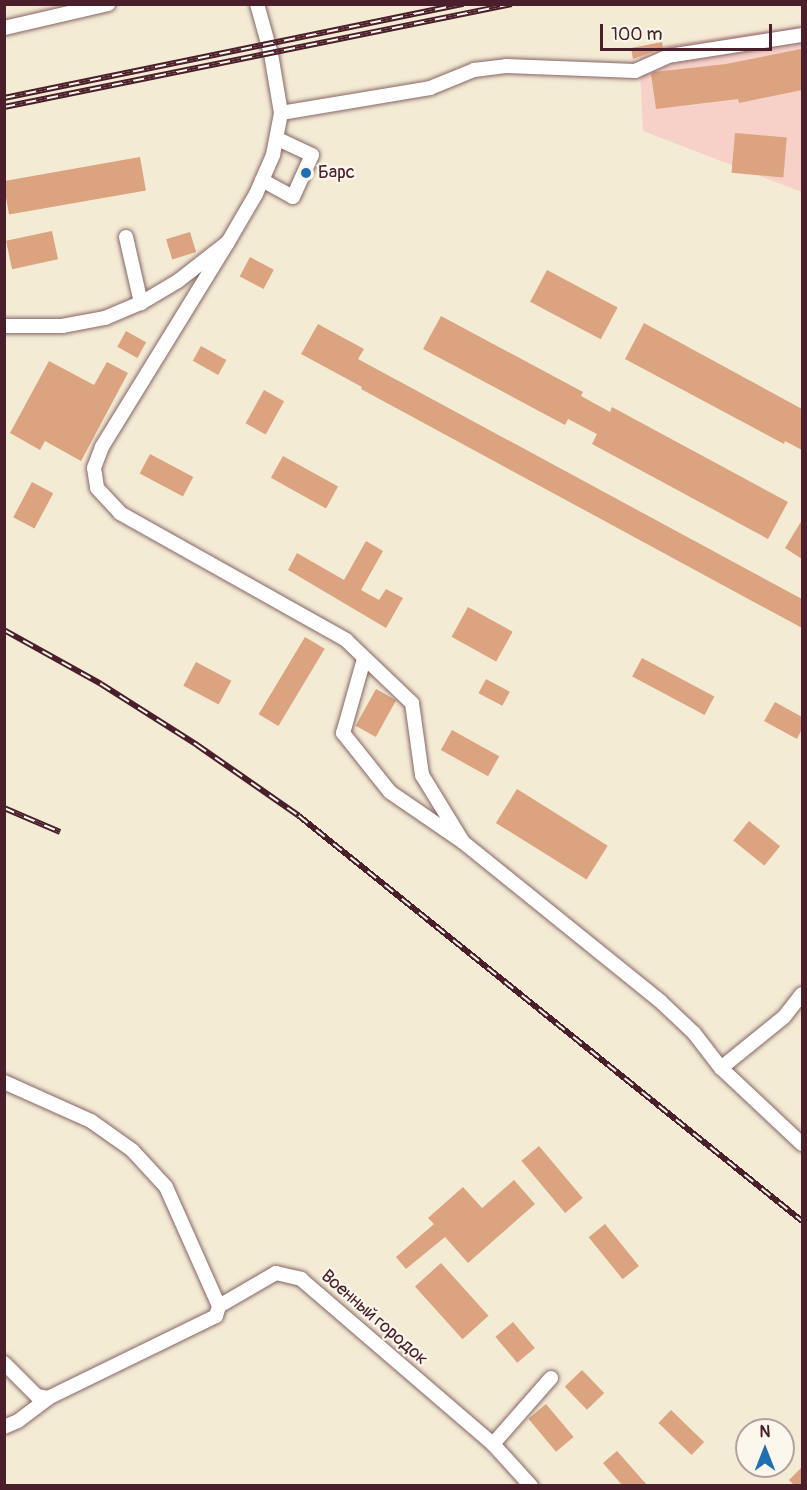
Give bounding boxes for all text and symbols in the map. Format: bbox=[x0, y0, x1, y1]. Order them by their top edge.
scale bar bbox=[603, 12, 776, 50]
text: 100 m bbox=[611, 23, 663, 46]
place label: Барс bbox=[318, 162, 355, 184]
marker: Барс bbox=[299, 166, 313, 180]
street label: Военный городок bbox=[316, 1266, 432, 1370]
north arrow bbox=[735, 1418, 795, 1478]
text: N bbox=[760, 1422, 770, 1442]

